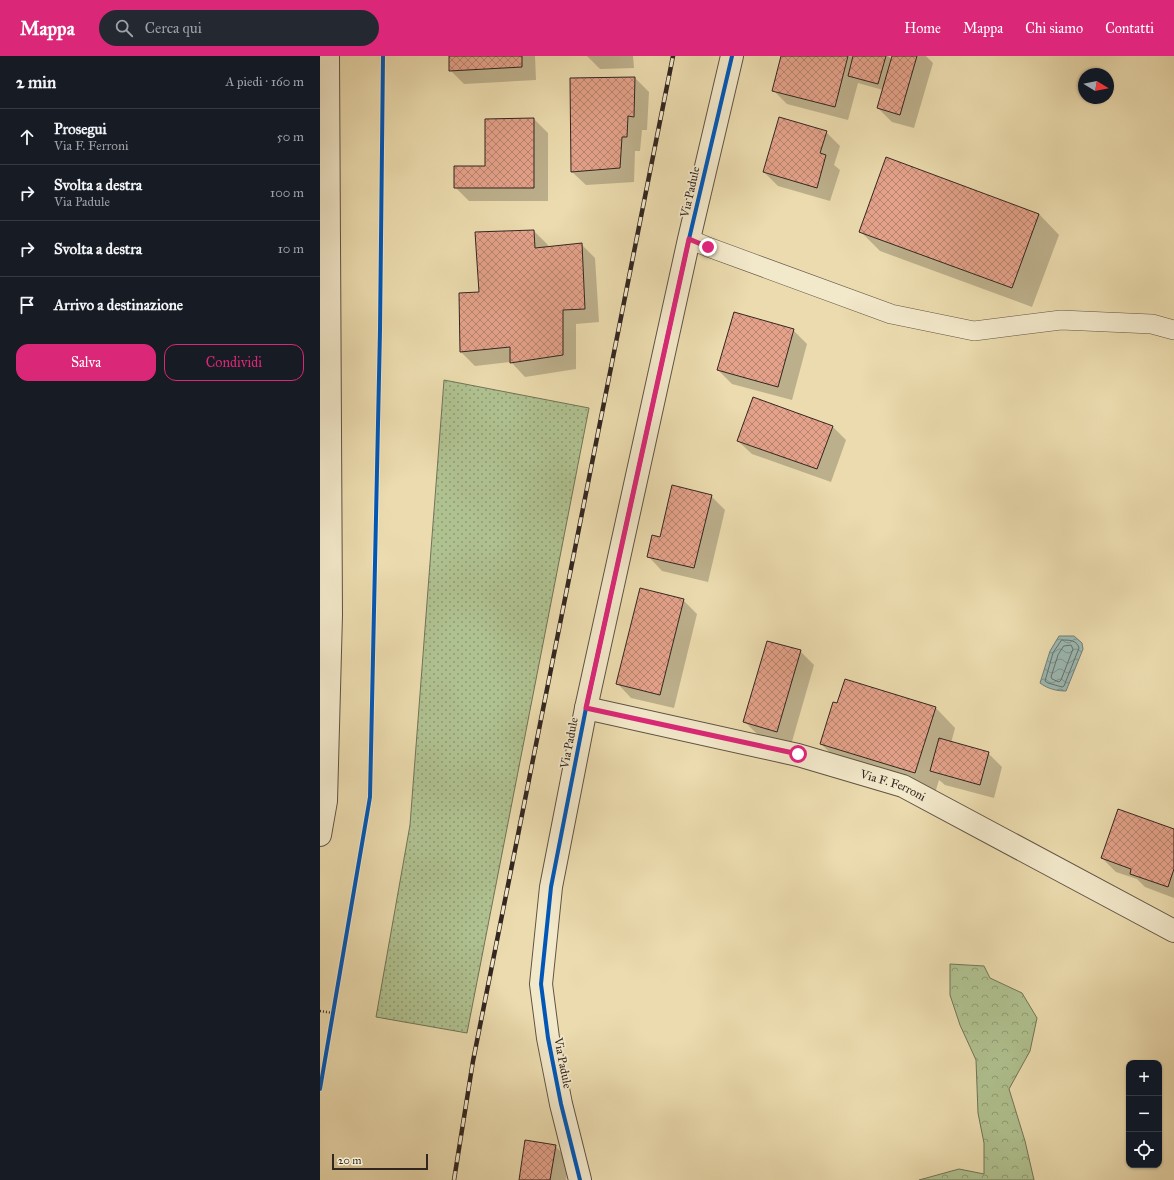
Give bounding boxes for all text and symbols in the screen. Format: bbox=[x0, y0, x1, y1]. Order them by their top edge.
search box bbox=[99, 10, 379, 46]
text: Mappa bbox=[20, 17, 75, 40]
icon: search bbox=[113, 17, 135, 39]
text: Cerca qui bbox=[145, 19, 202, 37]
text: Home bbox=[904, 20, 941, 37]
text: Mappa bbox=[963, 20, 1003, 37]
text: Chi siamo bbox=[1025, 20, 1083, 37]
text: Contatti bbox=[1105, 20, 1154, 37]
north arrow bbox=[1078, 68, 1114, 104]
text: 2 min bbox=[16, 72, 56, 93]
text: A piedi · 160 m bbox=[225, 74, 304, 90]
text: Prosegui bbox=[54, 120, 107, 138]
icon: ahead bbox=[16, 126, 38, 148]
text: 50 m bbox=[277, 129, 304, 145]
text: Via F. Ferroni bbox=[54, 138, 129, 154]
street label: Via Padule bbox=[677, 165, 703, 220]
text: Svolta a destra bbox=[54, 176, 142, 194]
icon: right bbox=[16, 182, 38, 204]
text: 100 m bbox=[270, 185, 304, 201]
text: Via Padule bbox=[54, 194, 110, 210]
icon: right bbox=[16, 238, 38, 260]
route end bbox=[699, 238, 717, 256]
text: Svolta a destra bbox=[54, 240, 142, 258]
text: 10 m bbox=[278, 241, 304, 257]
icon: arrive bbox=[16, 294, 38, 316]
text: Arrivo a destinazione bbox=[54, 296, 183, 314]
button: Salva bbox=[16, 344, 156, 381]
button: Condividi bbox=[164, 344, 304, 381]
street label: Via Padule bbox=[557, 716, 581, 771]
route start bbox=[789, 745, 807, 763]
street label: Via F. Ferroni bbox=[858, 767, 929, 804]
street label: Via Padule bbox=[551, 1035, 575, 1090]
map controls bbox=[1126, 1060, 1162, 1168]
button: + bbox=[1126, 1060, 1162, 1096]
button: − bbox=[1126, 1096, 1162, 1132]
button: locate bbox=[1126, 1132, 1162, 1168]
scale bar bbox=[332, 1152, 428, 1171]
text: 20 m bbox=[338, 1154, 361, 1167]

